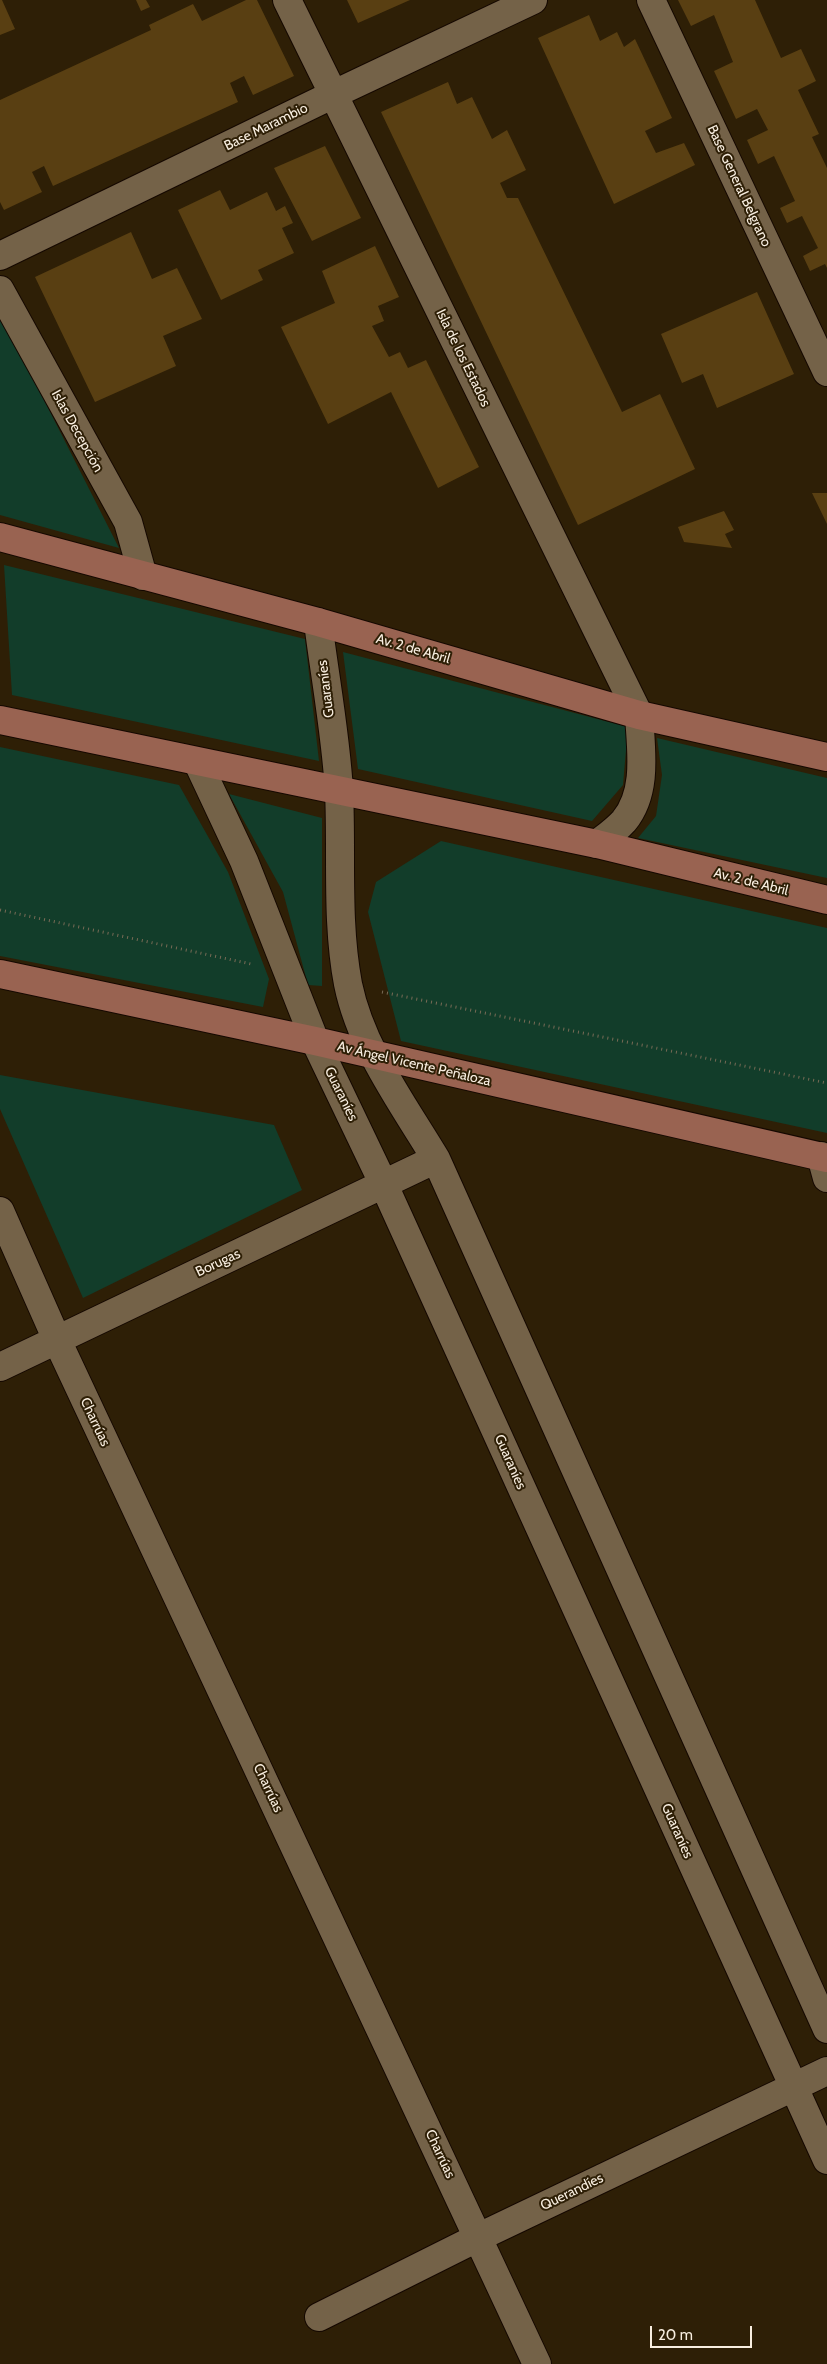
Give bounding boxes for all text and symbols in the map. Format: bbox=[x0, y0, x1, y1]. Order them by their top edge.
street label: Base Marambio bbox=[221, 100, 311, 154]
street label: Base General Belgrano bbox=[703, 122, 775, 250]
street label: Isla de los Estados bbox=[432, 306, 494, 410]
street label: Islas Decepción bbox=[47, 387, 107, 475]
street label: Av. 2 de Abril bbox=[374, 630, 452, 668]
street label: Guaraníes bbox=[314, 659, 338, 719]
street label: Av. 2 de Abril bbox=[712, 865, 790, 899]
street label: Av Ángel Vicente Peñaloza bbox=[336, 1038, 492, 1090]
street label: Guaraníes bbox=[321, 1064, 361, 1124]
street label: Borugas bbox=[193, 1245, 243, 1281]
street label: Charrúas bbox=[76, 1395, 114, 1449]
street label: Guaraníes bbox=[490, 1432, 530, 1492]
street label: Charrúas bbox=[249, 1761, 287, 1815]
street label: Guaraníes bbox=[657, 1801, 697, 1861]
street label: Charrúas bbox=[421, 2127, 459, 2181]
street label: Querandíes bbox=[538, 2170, 606, 2214]
scale bar bbox=[652, 2316, 754, 2348]
text: 20 m bbox=[658, 2326, 693, 2344]

